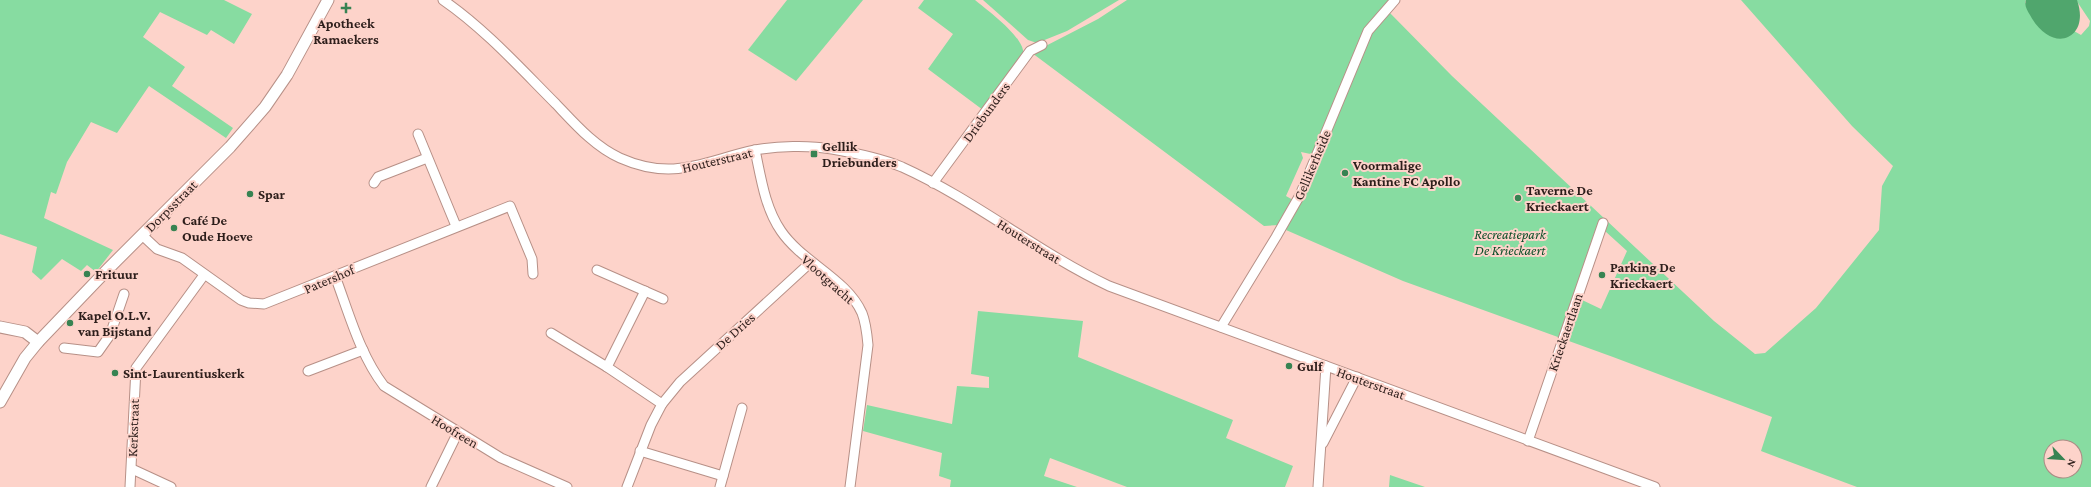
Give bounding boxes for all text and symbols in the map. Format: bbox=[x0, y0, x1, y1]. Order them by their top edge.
marker: Apotheek Ramaekers bbox=[341, 3, 351, 13]
place label: Apotheek Ramaekers bbox=[313, 15, 379, 47]
street label: Driebunders bbox=[959, 79, 1013, 145]
street label: Gellikerheide bbox=[1290, 128, 1334, 202]
place label: Gellik Driebunders bbox=[822, 138, 897, 170]
street label: Houterstraat bbox=[680, 144, 754, 176]
marker: Gellik Driebunders bbox=[809, 149, 819, 159]
place label: Voormalige Kantine FC Apollo bbox=[1352, 157, 1460, 189]
marker: Voormalige Kantine FC Apollo bbox=[1340, 168, 1350, 178]
street label: Dorpsstraat bbox=[142, 177, 200, 235]
place label: Taverne De Krieckaert bbox=[1526, 182, 1593, 214]
place label: Spar bbox=[258, 186, 286, 202]
marker: Spar bbox=[245, 189, 255, 199]
marker: Taverne De Krieckaert bbox=[1513, 193, 1523, 203]
place label: Café De Oude Hoeve bbox=[182, 212, 253, 244]
street label: Houterstraat bbox=[994, 215, 1064, 267]
marker: Café De Oude Hoeve bbox=[169, 223, 179, 233]
park label: Recreatiepark De Krieckaert bbox=[1474, 226, 1547, 258]
street label: Vlootgracht bbox=[798, 251, 858, 307]
place label: Parking De Krieckaert bbox=[1610, 259, 1676, 291]
street label: Patershof bbox=[301, 261, 357, 297]
place label: Frituur bbox=[95, 266, 139, 282]
marker: Frituur bbox=[82, 269, 92, 279]
marker: Parking De Krieckaert bbox=[1597, 270, 1607, 280]
street label: Krieckaertlaan bbox=[1544, 290, 1586, 373]
place label: Kapel O.L.V. van Bijstand bbox=[77, 307, 152, 340]
street label: De Dries bbox=[712, 309, 758, 353]
marker: Kapel O.L.V. van Bijstand bbox=[65, 318, 75, 328]
place label: Gulf bbox=[1297, 358, 1324, 374]
marker: Gulf bbox=[1284, 361, 1294, 371]
street label: Houterstraat bbox=[1335, 363, 1408, 403]
place label: Sint-Laurentiuskerk bbox=[123, 365, 245, 381]
marker: Sint-Laurentiuskerk bbox=[110, 368, 120, 378]
street label: Kerkstraat bbox=[124, 398, 142, 457]
street label: Hoofreen bbox=[429, 411, 482, 451]
north arrow bbox=[2043, 439, 2083, 479]
text: N bbox=[2065, 457, 2079, 470]

